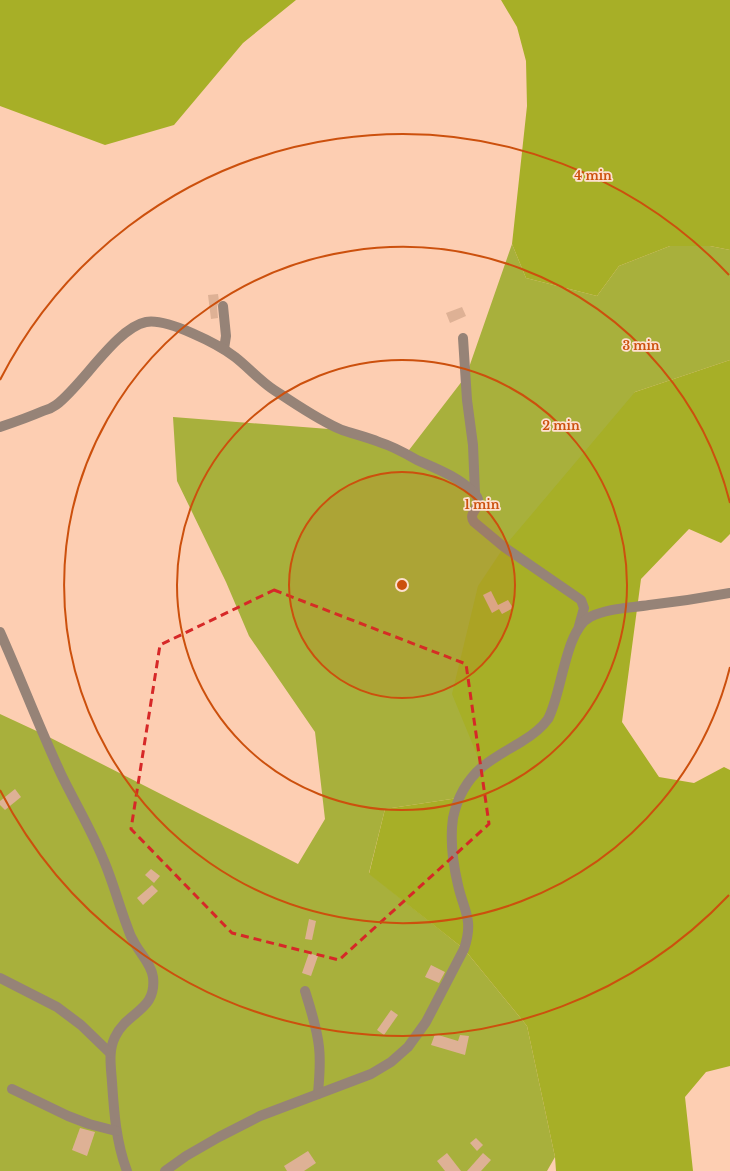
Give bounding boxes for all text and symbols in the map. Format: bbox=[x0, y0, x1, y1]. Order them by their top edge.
text: 4 min bbox=[574, 168, 612, 183]
text: 3 min bbox=[622, 338, 660, 353]
text: 2 min bbox=[542, 418, 580, 433]
text: 1 min bbox=[465, 497, 500, 512]
centre of rings bbox=[395, 578, 409, 592]

